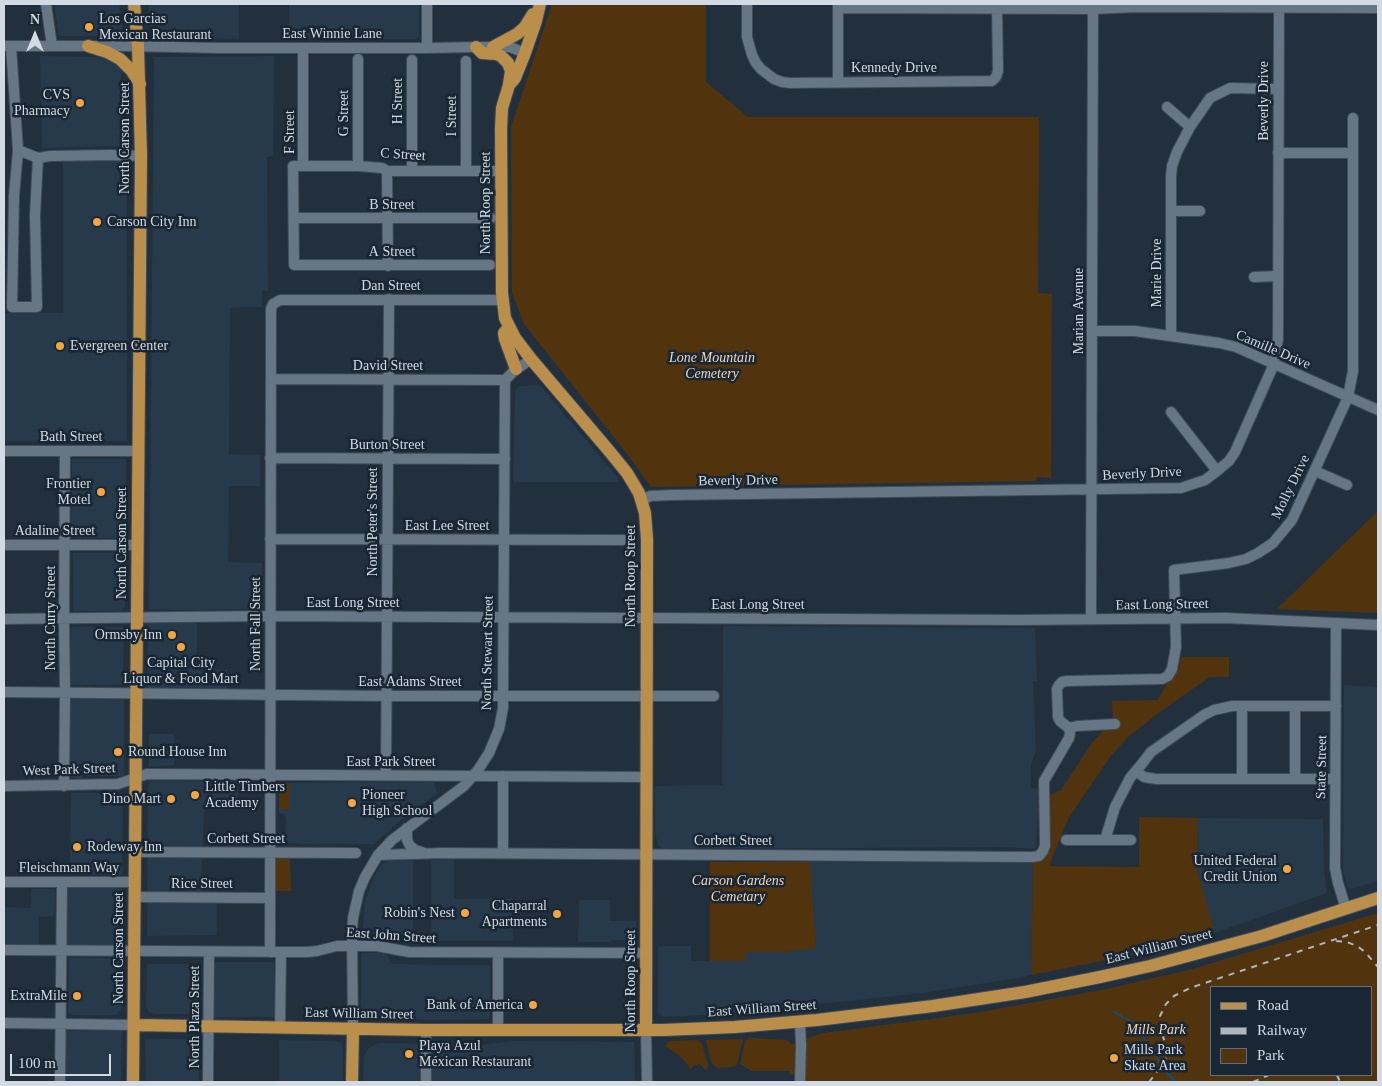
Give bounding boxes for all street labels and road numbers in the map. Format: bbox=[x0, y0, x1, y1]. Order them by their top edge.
street label: East Winnie Lane bbox=[282, 26, 382, 42]
street label: Kennedy Drive bbox=[851, 60, 937, 76]
street label: Beverly Drive bbox=[1256, 61, 1272, 141]
street label: H Street bbox=[390, 78, 406, 124]
street label: North Carson Street bbox=[117, 82, 133, 194]
street label: G Street bbox=[336, 90, 352, 136]
street label: I Street bbox=[444, 96, 460, 136]
street label: F Street bbox=[282, 110, 298, 154]
street label: C Street bbox=[380, 145, 426, 165]
street label: North Roop Street bbox=[478, 152, 494, 254]
street label: B Street bbox=[369, 197, 415, 213]
street label: Marie Drive bbox=[1149, 239, 1165, 307]
street label: A Street bbox=[369, 244, 415, 260]
street label: Marian Avenue bbox=[1071, 268, 1087, 354]
street label: Dan Street bbox=[361, 278, 421, 294]
street label: Camille Drive bbox=[1233, 327, 1313, 373]
street label: David Street bbox=[353, 358, 423, 374]
street label: Bath Street bbox=[40, 429, 102, 445]
street label: Burton Street bbox=[349, 437, 425, 453]
street label: Molly Drive bbox=[1268, 452, 1314, 522]
street label: Beverly Drive bbox=[1102, 464, 1182, 484]
street label: North Peter's Street bbox=[365, 467, 381, 577]
street label: Beverly Drive bbox=[698, 472, 778, 490]
street label: North Carson Street bbox=[114, 487, 130, 599]
street label: East Lee Street bbox=[405, 518, 489, 534]
street label: Adaline Street bbox=[15, 523, 95, 539]
street label: North Roop Street bbox=[623, 525, 639, 627]
street label: North Curry Street bbox=[43, 566, 59, 670]
street label: North Fall Street bbox=[248, 577, 264, 671]
street label: East Long Street bbox=[306, 595, 400, 611]
street label: North Stewart Street bbox=[479, 595, 497, 711]
street label: East Long Street bbox=[1115, 596, 1209, 614]
street label: East Long Street bbox=[711, 597, 805, 613]
street label: East Adams Street bbox=[358, 674, 462, 690]
street label: State Street bbox=[1313, 735, 1331, 799]
street label: East Park Street bbox=[346, 754, 436, 770]
street label: West Park Street bbox=[22, 760, 116, 780]
street label: Corbett Street bbox=[207, 831, 285, 847]
street label: Corbett Street bbox=[694, 833, 772, 849]
street label: Fleischmann Way bbox=[19, 860, 119, 876]
street label: Rice Street bbox=[171, 876, 233, 892]
street label: North Carson Street bbox=[111, 892, 127, 1004]
street label: East John Street bbox=[345, 924, 437, 948]
street label: East William Street bbox=[1104, 926, 1214, 968]
street label: North Roop Street bbox=[623, 930, 639, 1032]
street label: North Plaza Street bbox=[187, 966, 203, 1068]
street label: East William Street bbox=[707, 997, 817, 1021]
street label: East William Street bbox=[304, 1005, 414, 1023]

